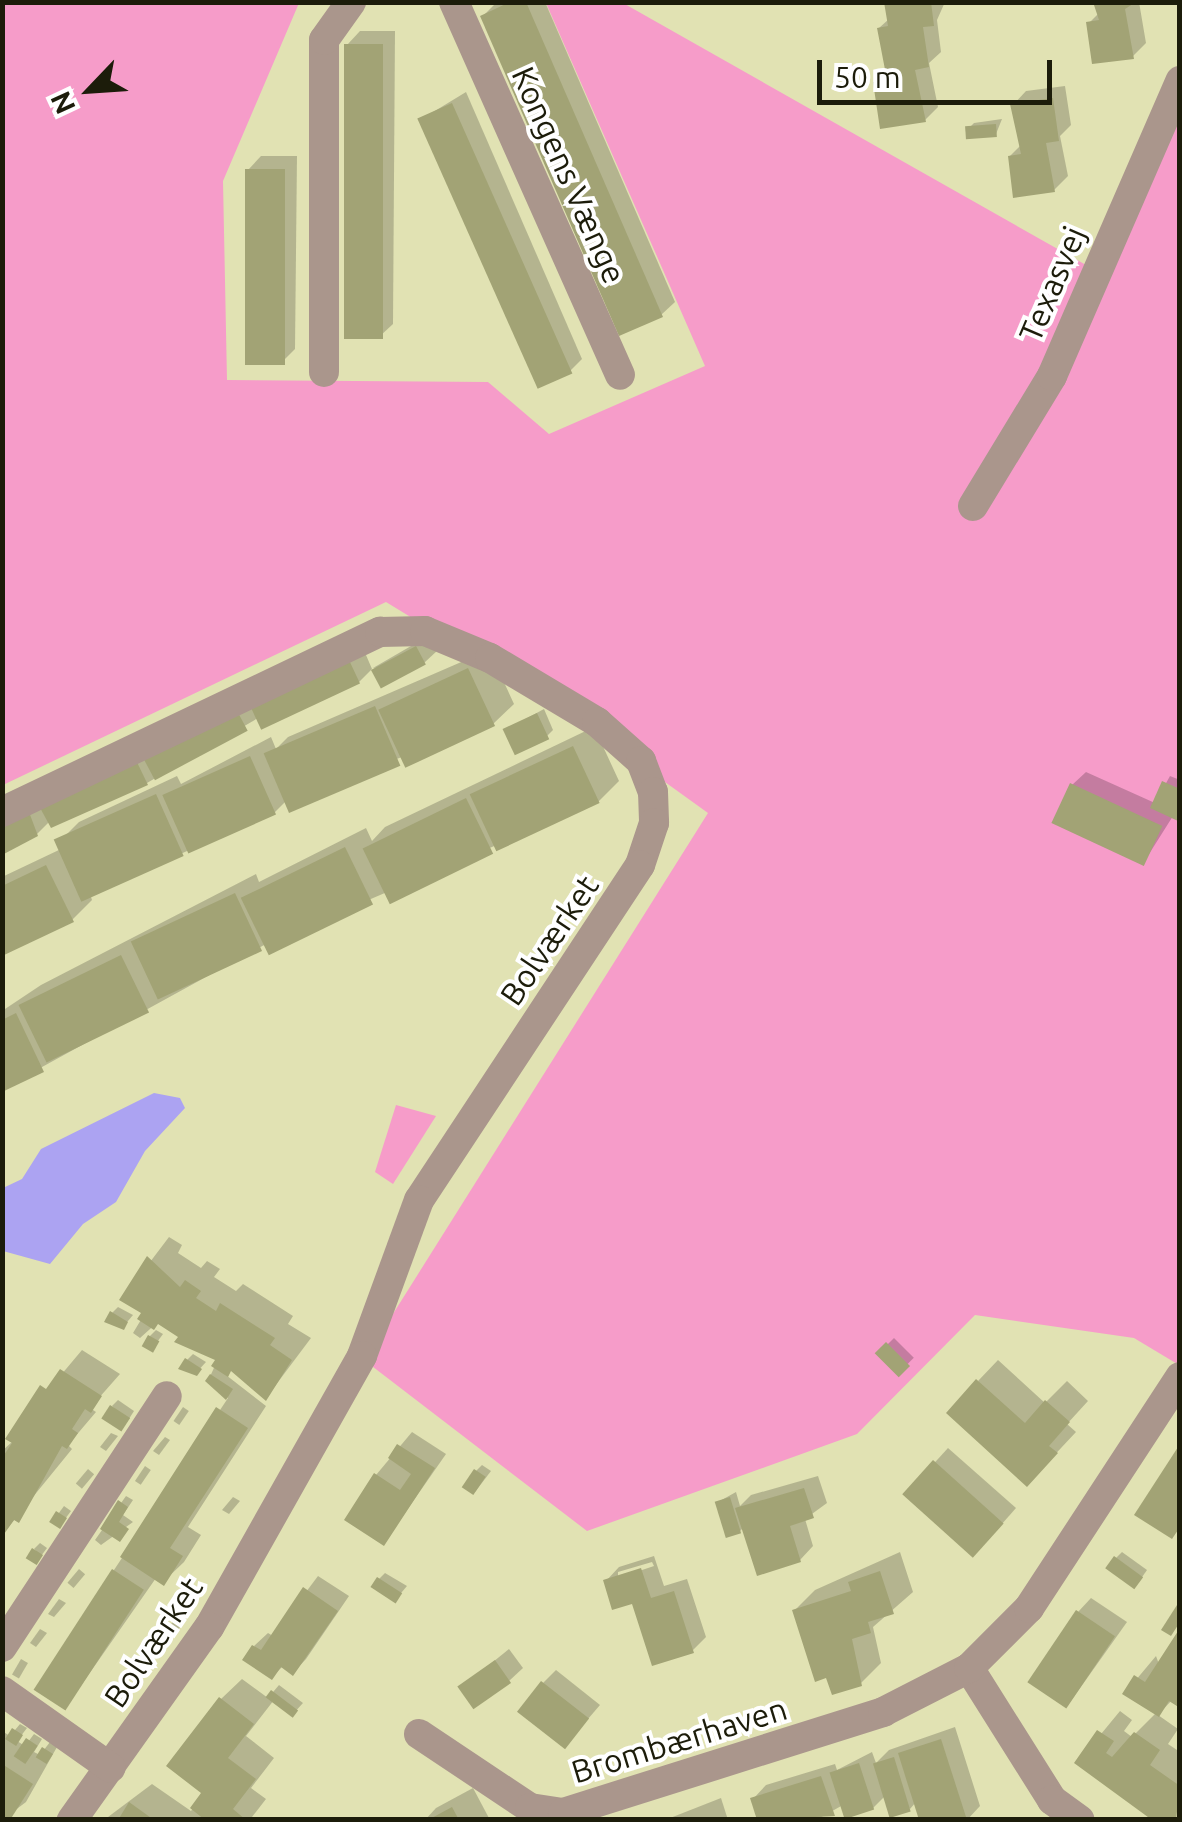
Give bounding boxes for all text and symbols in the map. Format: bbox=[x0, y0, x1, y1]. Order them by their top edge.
north arrow bbox=[40, 40, 140, 140]
scale bar bbox=[822, 40, 1057, 102]
text: 50 m bbox=[834, 60, 901, 94]
street label: Kongens Vænge bbox=[504, 61, 634, 289]
text: N bbox=[44, 87, 81, 119]
street label: Texasvej bbox=[1011, 221, 1093, 347]
street label: Bolværket bbox=[492, 868, 606, 1012]
street label: Bolværket bbox=[96, 1570, 210, 1714]
street label: Brombærhaven bbox=[567, 1689, 791, 1791]

